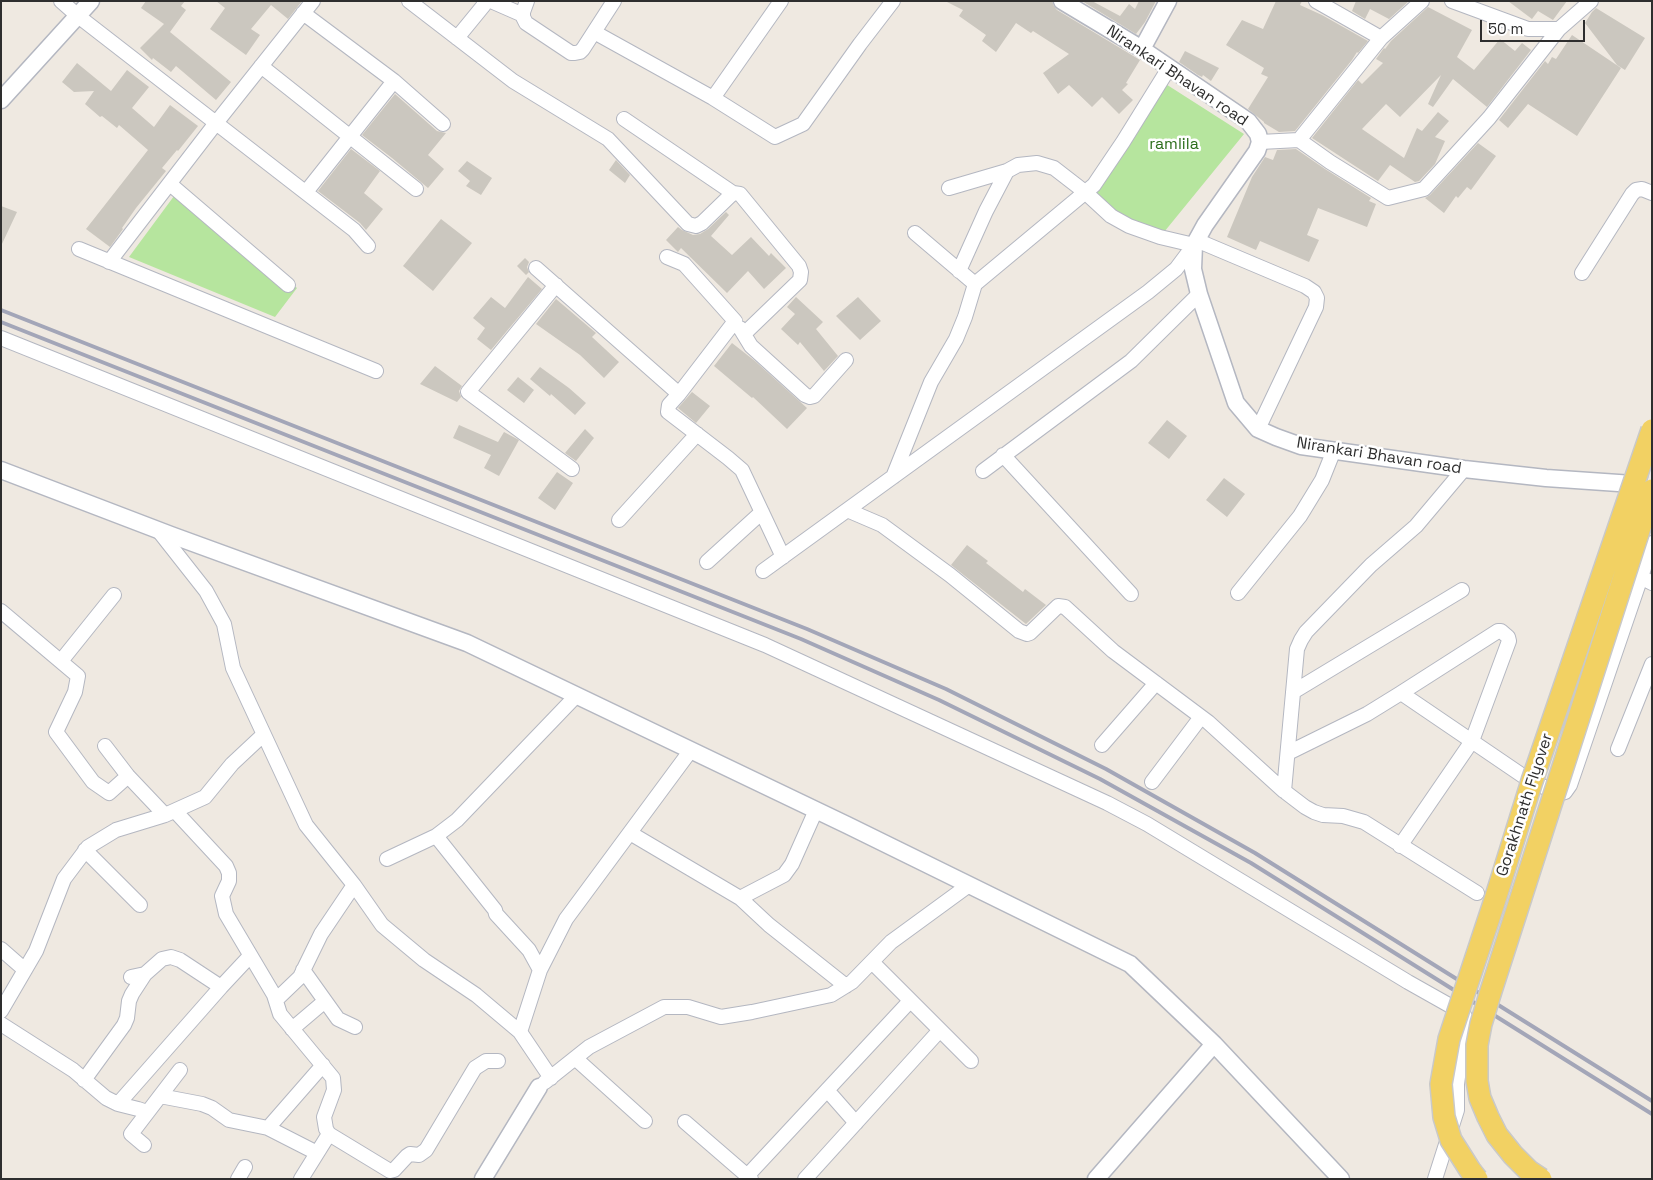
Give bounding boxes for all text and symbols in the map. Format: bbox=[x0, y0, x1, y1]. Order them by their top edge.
scale bar bbox=[1483, 10, 1588, 42]
text: 50 m bbox=[1488, 19, 1523, 38]
street label: Nirankari Bhavan road bbox=[1103, 21, 1251, 131]
park label: ramlila bbox=[1149, 135, 1199, 155]
street label: Nirankari Bhavan road bbox=[1295, 433, 1463, 479]
street label: Gorakhnath Flyover bbox=[1493, 731, 1557, 879]

